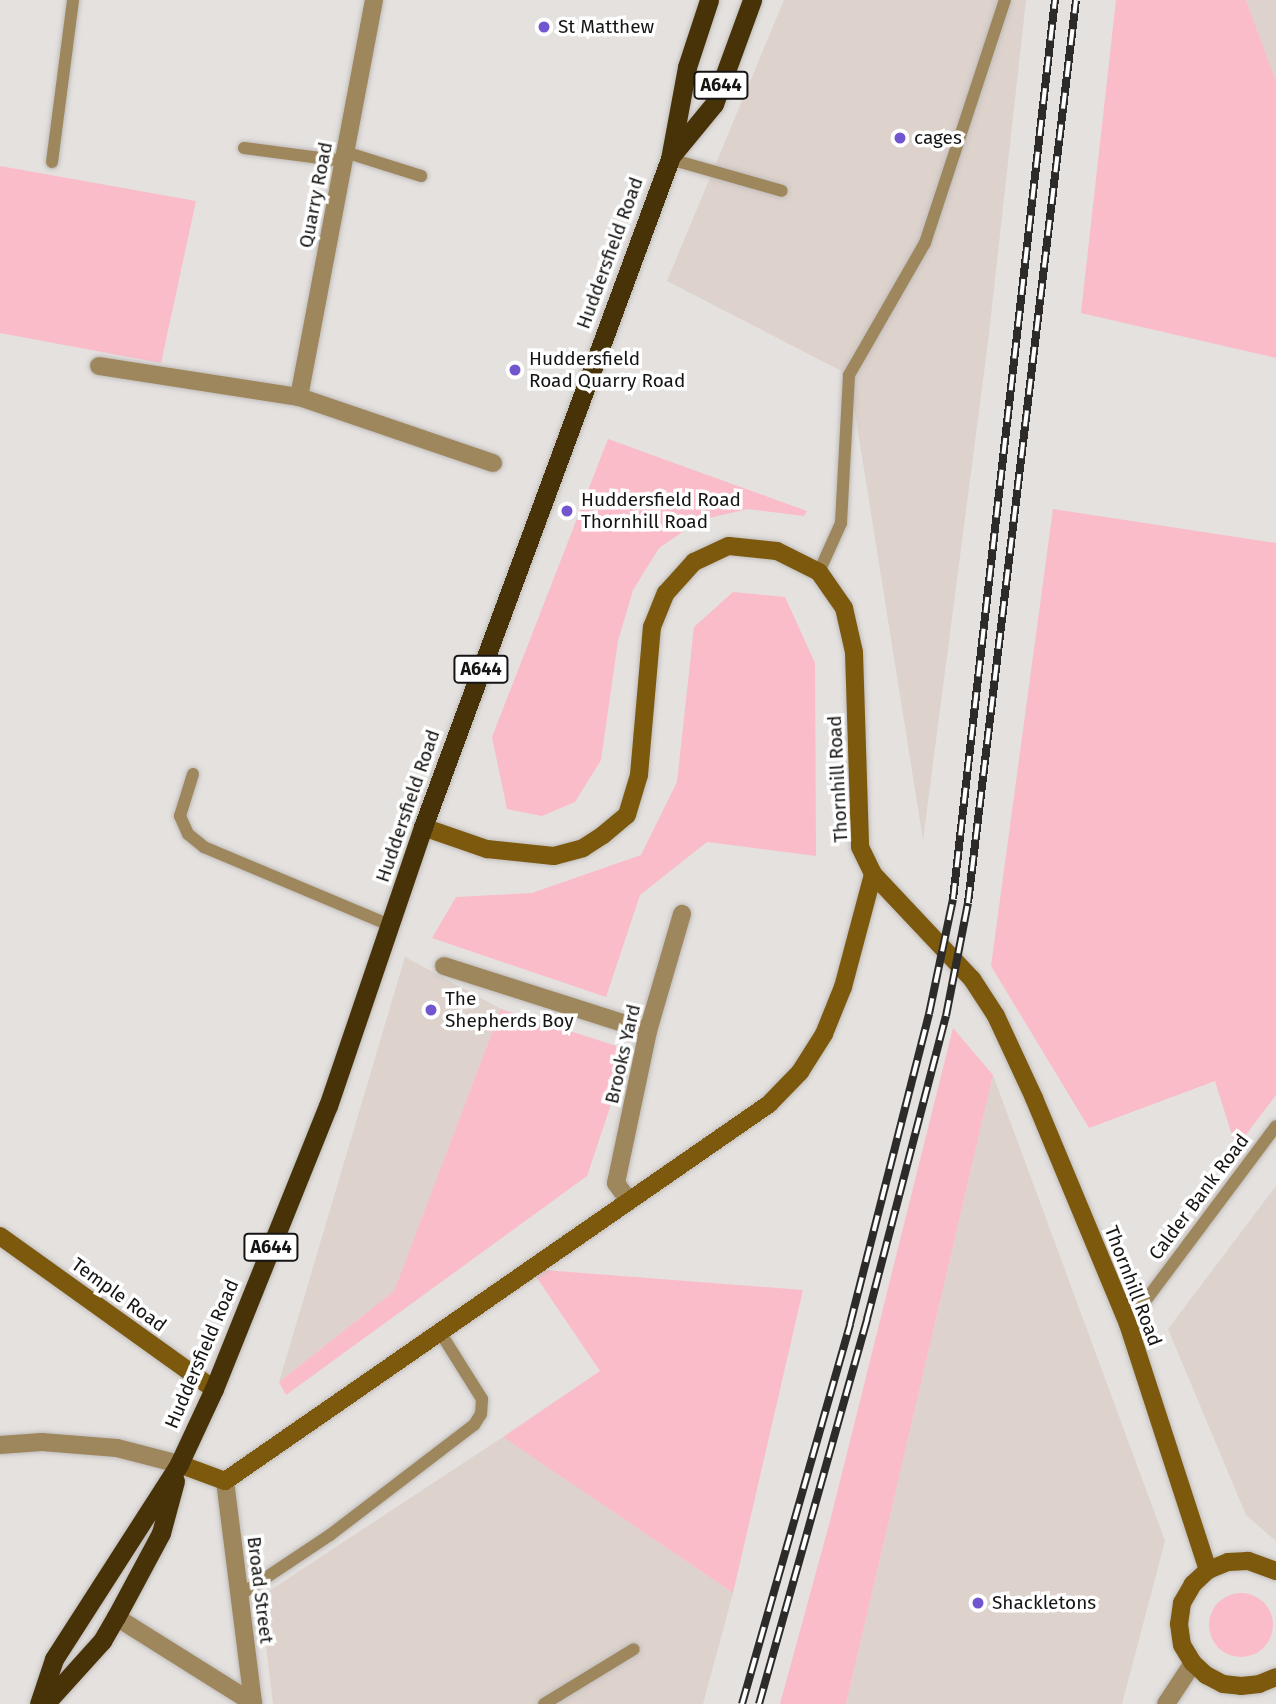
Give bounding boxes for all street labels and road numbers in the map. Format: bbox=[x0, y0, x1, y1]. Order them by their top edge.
road number: A644 bbox=[693, 70, 749, 100]
street label: Quarry Road bbox=[295, 140, 337, 250]
street label: Huddersfield Road bbox=[572, 174, 648, 332]
road number: A644 bbox=[453, 654, 509, 684]
street label: Thornhill Road bbox=[823, 715, 853, 843]
street label: Huddersfield Road bbox=[371, 727, 445, 885]
street label: Brooks Yard bbox=[600, 1002, 646, 1106]
street label: Calder Bank Road bbox=[1144, 1130, 1254, 1264]
street label: Thornhill Road bbox=[1100, 1223, 1166, 1349]
road number: A644 bbox=[243, 1232, 299, 1262]
street label: Temple Road bbox=[67, 1253, 171, 1337]
street label: Huddersfield Road bbox=[160, 1276, 244, 1432]
street label: Broad Street bbox=[242, 1535, 278, 1645]

